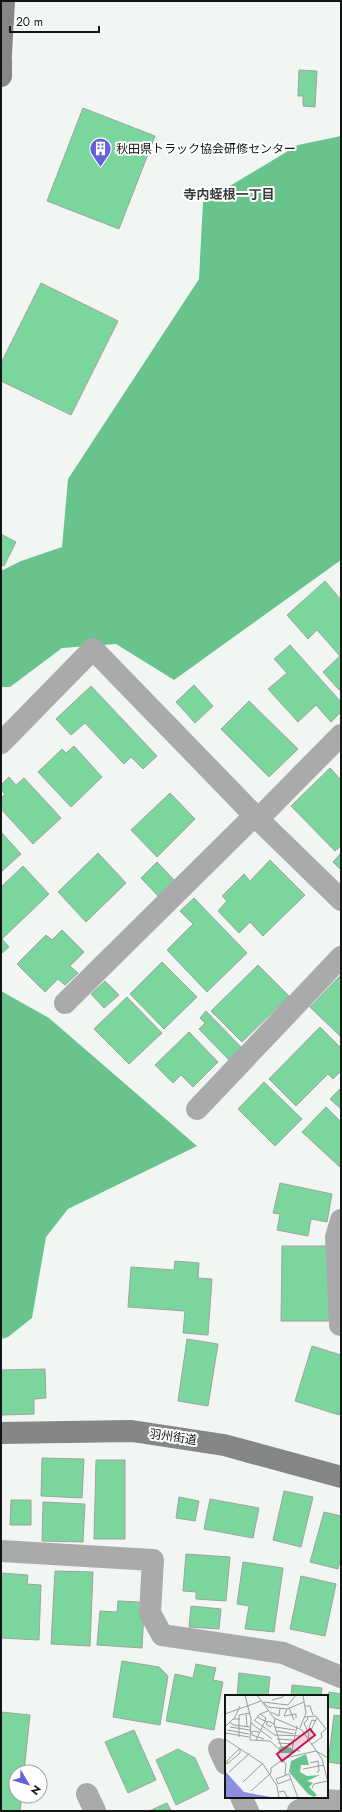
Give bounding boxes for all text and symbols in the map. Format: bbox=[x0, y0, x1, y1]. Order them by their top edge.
scale bar bbox=[10, 8, 99, 34]
text: 20 m bbox=[16, 13, 43, 31]
building icon: 秋田県トラック協会研修センター bbox=[88, 136, 114, 169]
place label: 秋田県トラック協会研修センター bbox=[116, 140, 296, 158]
district label: 寺内蛭根一丁目 bbox=[183, 185, 275, 204]
street label: 羽州街道 bbox=[148, 1425, 198, 1449]
inset map bbox=[225, 1695, 328, 1798]
north arrow bbox=[8, 1764, 48, 1804]
text: N bbox=[27, 1782, 45, 1799]

